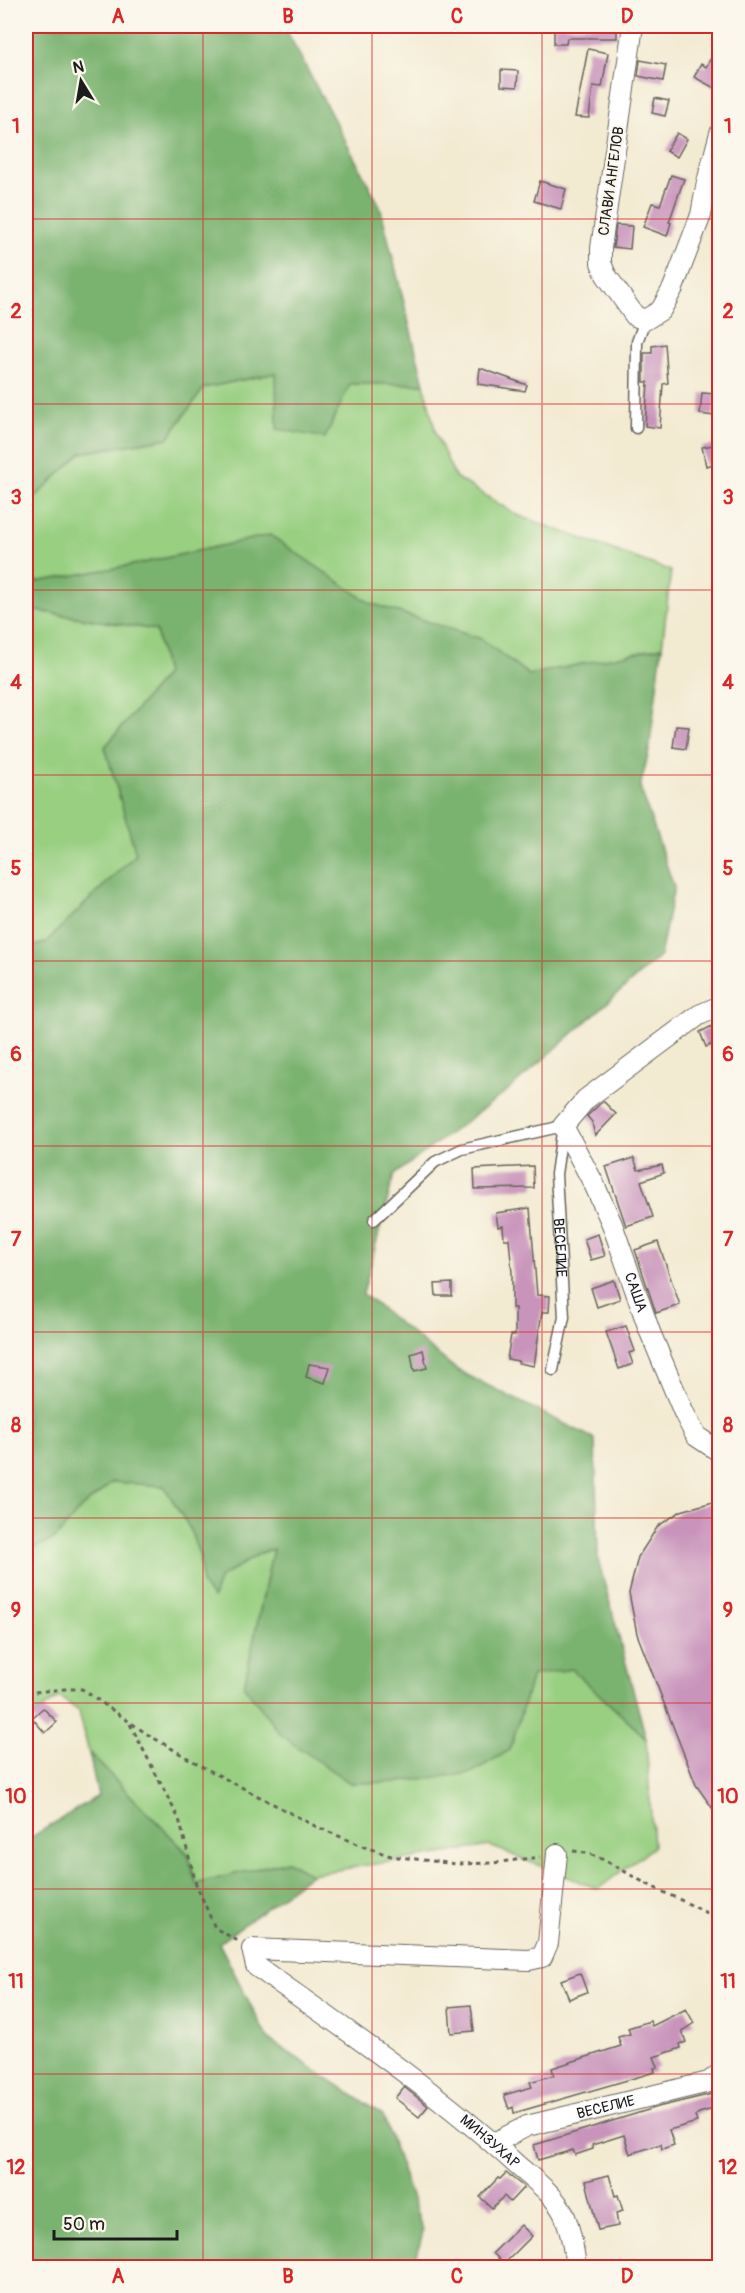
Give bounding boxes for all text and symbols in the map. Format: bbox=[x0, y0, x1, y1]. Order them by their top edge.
text: A bbox=[112, 4, 125, 29]
text: B bbox=[282, 4, 294, 29]
text: C bbox=[451, 4, 463, 29]
text: D bbox=[621, 4, 634, 29]
north arrow bbox=[51, 51, 111, 111]
text: N bbox=[71, 56, 86, 78]
text: 1 bbox=[12, 114, 20, 139]
text: 1 bbox=[724, 114, 732, 139]
street label: СЛАВИ АНГЕЛОВ bbox=[594, 125, 629, 237]
text: 2 bbox=[10, 299, 22, 324]
text: 2 bbox=[722, 299, 734, 324]
text: 3 bbox=[10, 485, 22, 510]
text: 3 bbox=[722, 485, 734, 510]
text: 4 bbox=[10, 670, 22, 695]
text: 4 bbox=[722, 670, 734, 695]
text: 5 bbox=[11, 856, 22, 881]
text: 5 bbox=[723, 856, 734, 881]
text: 6 bbox=[10, 1042, 22, 1067]
text: 6 bbox=[722, 1042, 734, 1067]
street label: ВЕСЕЛИЕ bbox=[548, 1218, 571, 1278]
text: 7 bbox=[11, 1227, 22, 1252]
text: 7 bbox=[723, 1227, 734, 1252]
street label: САША bbox=[620, 1270, 651, 1315]
text: 8 bbox=[11, 1413, 21, 1438]
text: 8 bbox=[723, 1413, 733, 1438]
text: 9 bbox=[11, 1598, 21, 1623]
text: 9 bbox=[723, 1598, 733, 1623]
text: 10 bbox=[5, 1784, 27, 1809]
text: 10 bbox=[717, 1784, 739, 1809]
text: 11 bbox=[8, 1969, 24, 1994]
text: 11 bbox=[720, 1969, 736, 1994]
street label: ВЕСЕЛИЕ bbox=[575, 2091, 637, 2124]
street label: МИНЗУХАР bbox=[456, 2111, 524, 2173]
text: 12 bbox=[7, 2155, 26, 2180]
text: 12 bbox=[719, 2155, 738, 2180]
scale bar bbox=[54, 2203, 177, 2241]
text: 50 m bbox=[63, 2213, 105, 2236]
text: A bbox=[112, 2264, 125, 2289]
text: B bbox=[282, 2264, 294, 2289]
text: C bbox=[451, 2264, 463, 2289]
text: D bbox=[621, 2264, 634, 2289]

